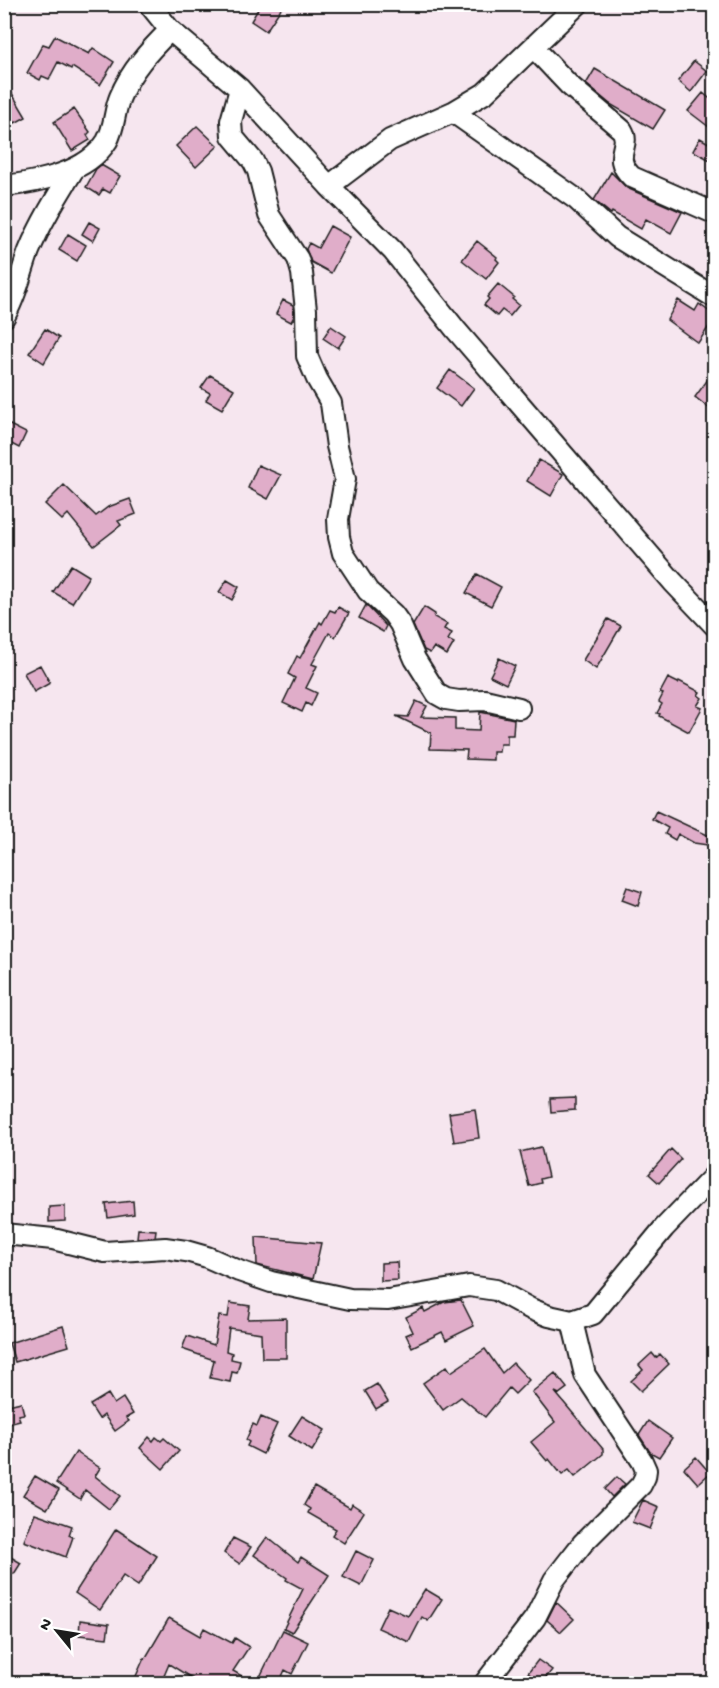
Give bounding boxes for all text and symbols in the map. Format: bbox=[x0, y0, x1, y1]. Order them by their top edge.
north arrow bbox=[27, 1601, 87, 1661]
text: N bbox=[36, 1616, 58, 1635]

